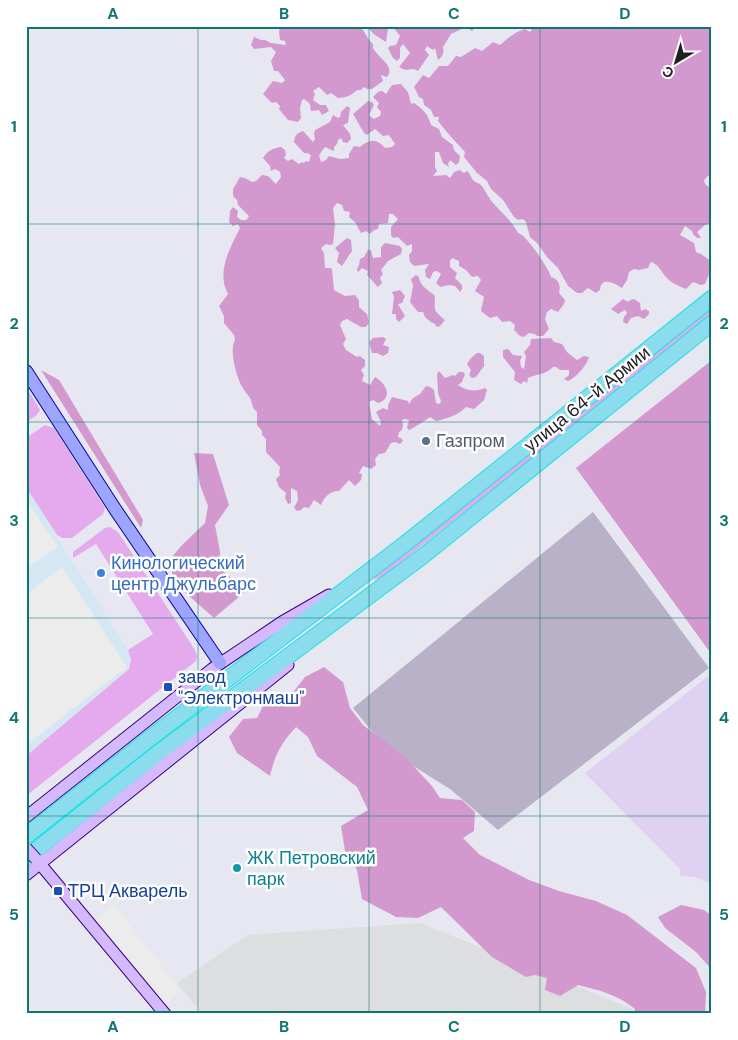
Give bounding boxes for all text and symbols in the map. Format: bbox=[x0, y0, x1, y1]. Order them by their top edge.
text: A bbox=[107, 3, 119, 24]
text: B bbox=[279, 3, 289, 24]
text: C bbox=[448, 3, 460, 24]
text: D bbox=[619, 3, 631, 24]
north arrow bbox=[650, 38, 700, 88]
text: С bbox=[658, 62, 678, 82]
text: 1 bbox=[11, 116, 17, 137]
text: 1 bbox=[721, 116, 727, 137]
text: 2 bbox=[9, 313, 19, 334]
text: 2 bbox=[719, 313, 729, 334]
street label: улица 64-й Армии bbox=[519, 341, 655, 457]
place label: Газпром bbox=[436, 429, 505, 453]
marker: Газпром bbox=[420, 435, 432, 447]
text: 3 bbox=[9, 510, 19, 531]
text: 3 bbox=[719, 510, 729, 531]
place label: Кинологический центр Джульбарс bbox=[111, 551, 256, 596]
marker: Кинологический центр Джульбарс bbox=[95, 567, 107, 579]
place label: завод "Электронмаш" bbox=[178, 665, 304, 710]
marker: завод "Электронмаш" bbox=[162, 681, 174, 693]
text: 4 bbox=[9, 707, 19, 728]
text: 4 bbox=[719, 707, 729, 728]
place label: ЖК Петровский парк bbox=[247, 846, 376, 891]
marker: ЖК Петровский парк bbox=[231, 862, 243, 874]
place label: ТРЦ Акварель bbox=[68, 879, 188, 903]
marker: ТРЦ Акварель bbox=[52, 885, 64, 897]
text: 5 bbox=[9, 904, 19, 925]
text: 5 bbox=[719, 904, 729, 925]
text: A bbox=[107, 1016, 119, 1037]
text: B bbox=[279, 1016, 289, 1037]
text: C bbox=[448, 1016, 460, 1037]
text: D bbox=[619, 1016, 631, 1037]

